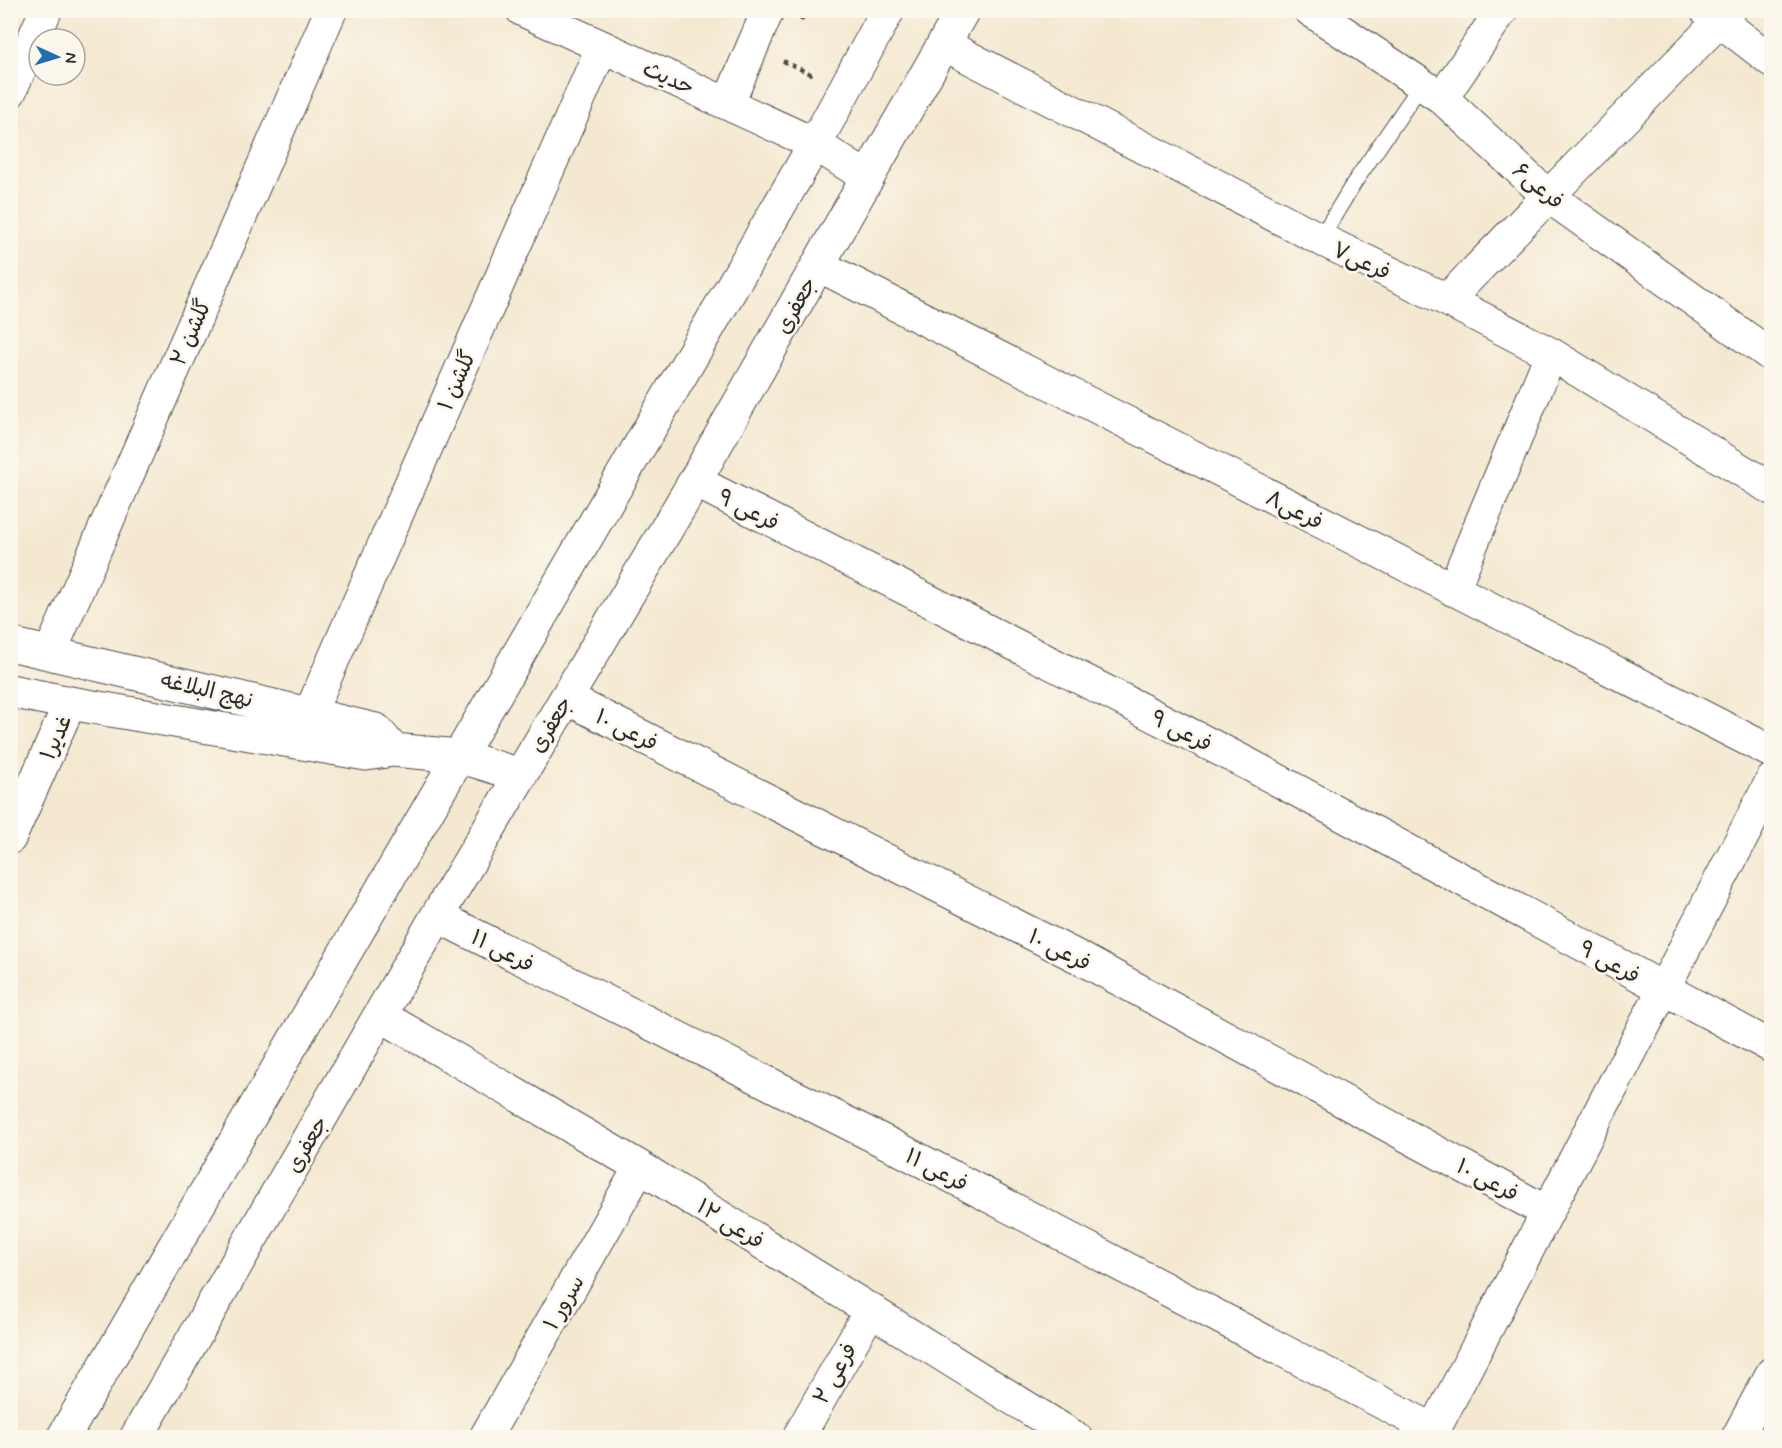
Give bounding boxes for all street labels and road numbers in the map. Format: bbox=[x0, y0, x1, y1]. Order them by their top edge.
street label: حدیث bbox=[638, 55, 698, 102]
street label: فرعی۶ bbox=[1506, 157, 1569, 216]
street label: فرعی۷ bbox=[1328, 236, 1395, 287]
street label: جعفری bbox=[770, 272, 824, 339]
street label: گلشن ۲ bbox=[165, 295, 219, 370]
street label: گلشن ۱ bbox=[432, 346, 483, 415]
street label: فرعی ۹ bbox=[713, 484, 784, 538]
street label: فرعی۸ bbox=[1261, 484, 1328, 537]
street label: نهج البلاغه bbox=[158, 667, 255, 715]
street label: جعفری bbox=[524, 692, 579, 758]
street label: فرعی ۱۰ bbox=[590, 703, 662, 758]
street label: فرعی ۹ bbox=[1146, 705, 1217, 759]
street label: غدیر۱ bbox=[35, 711, 79, 765]
street label: فرعی ۱۰ bbox=[1023, 923, 1095, 978]
street label: فرعی ۱۱ bbox=[466, 924, 538, 980]
street label: فرعی ۹ bbox=[1574, 935, 1644, 991]
street label: جعفری bbox=[280, 1112, 335, 1178]
street label: فرعی ۱۱ bbox=[900, 1143, 972, 1199]
street label: فرعی ۱۰ bbox=[1451, 1153, 1523, 1209]
street label: فرعی ۱۲ bbox=[691, 1193, 769, 1256]
street label: سرور ۱ bbox=[538, 1270, 592, 1336]
street label: فرعی ۲ bbox=[807, 1338, 864, 1410]

